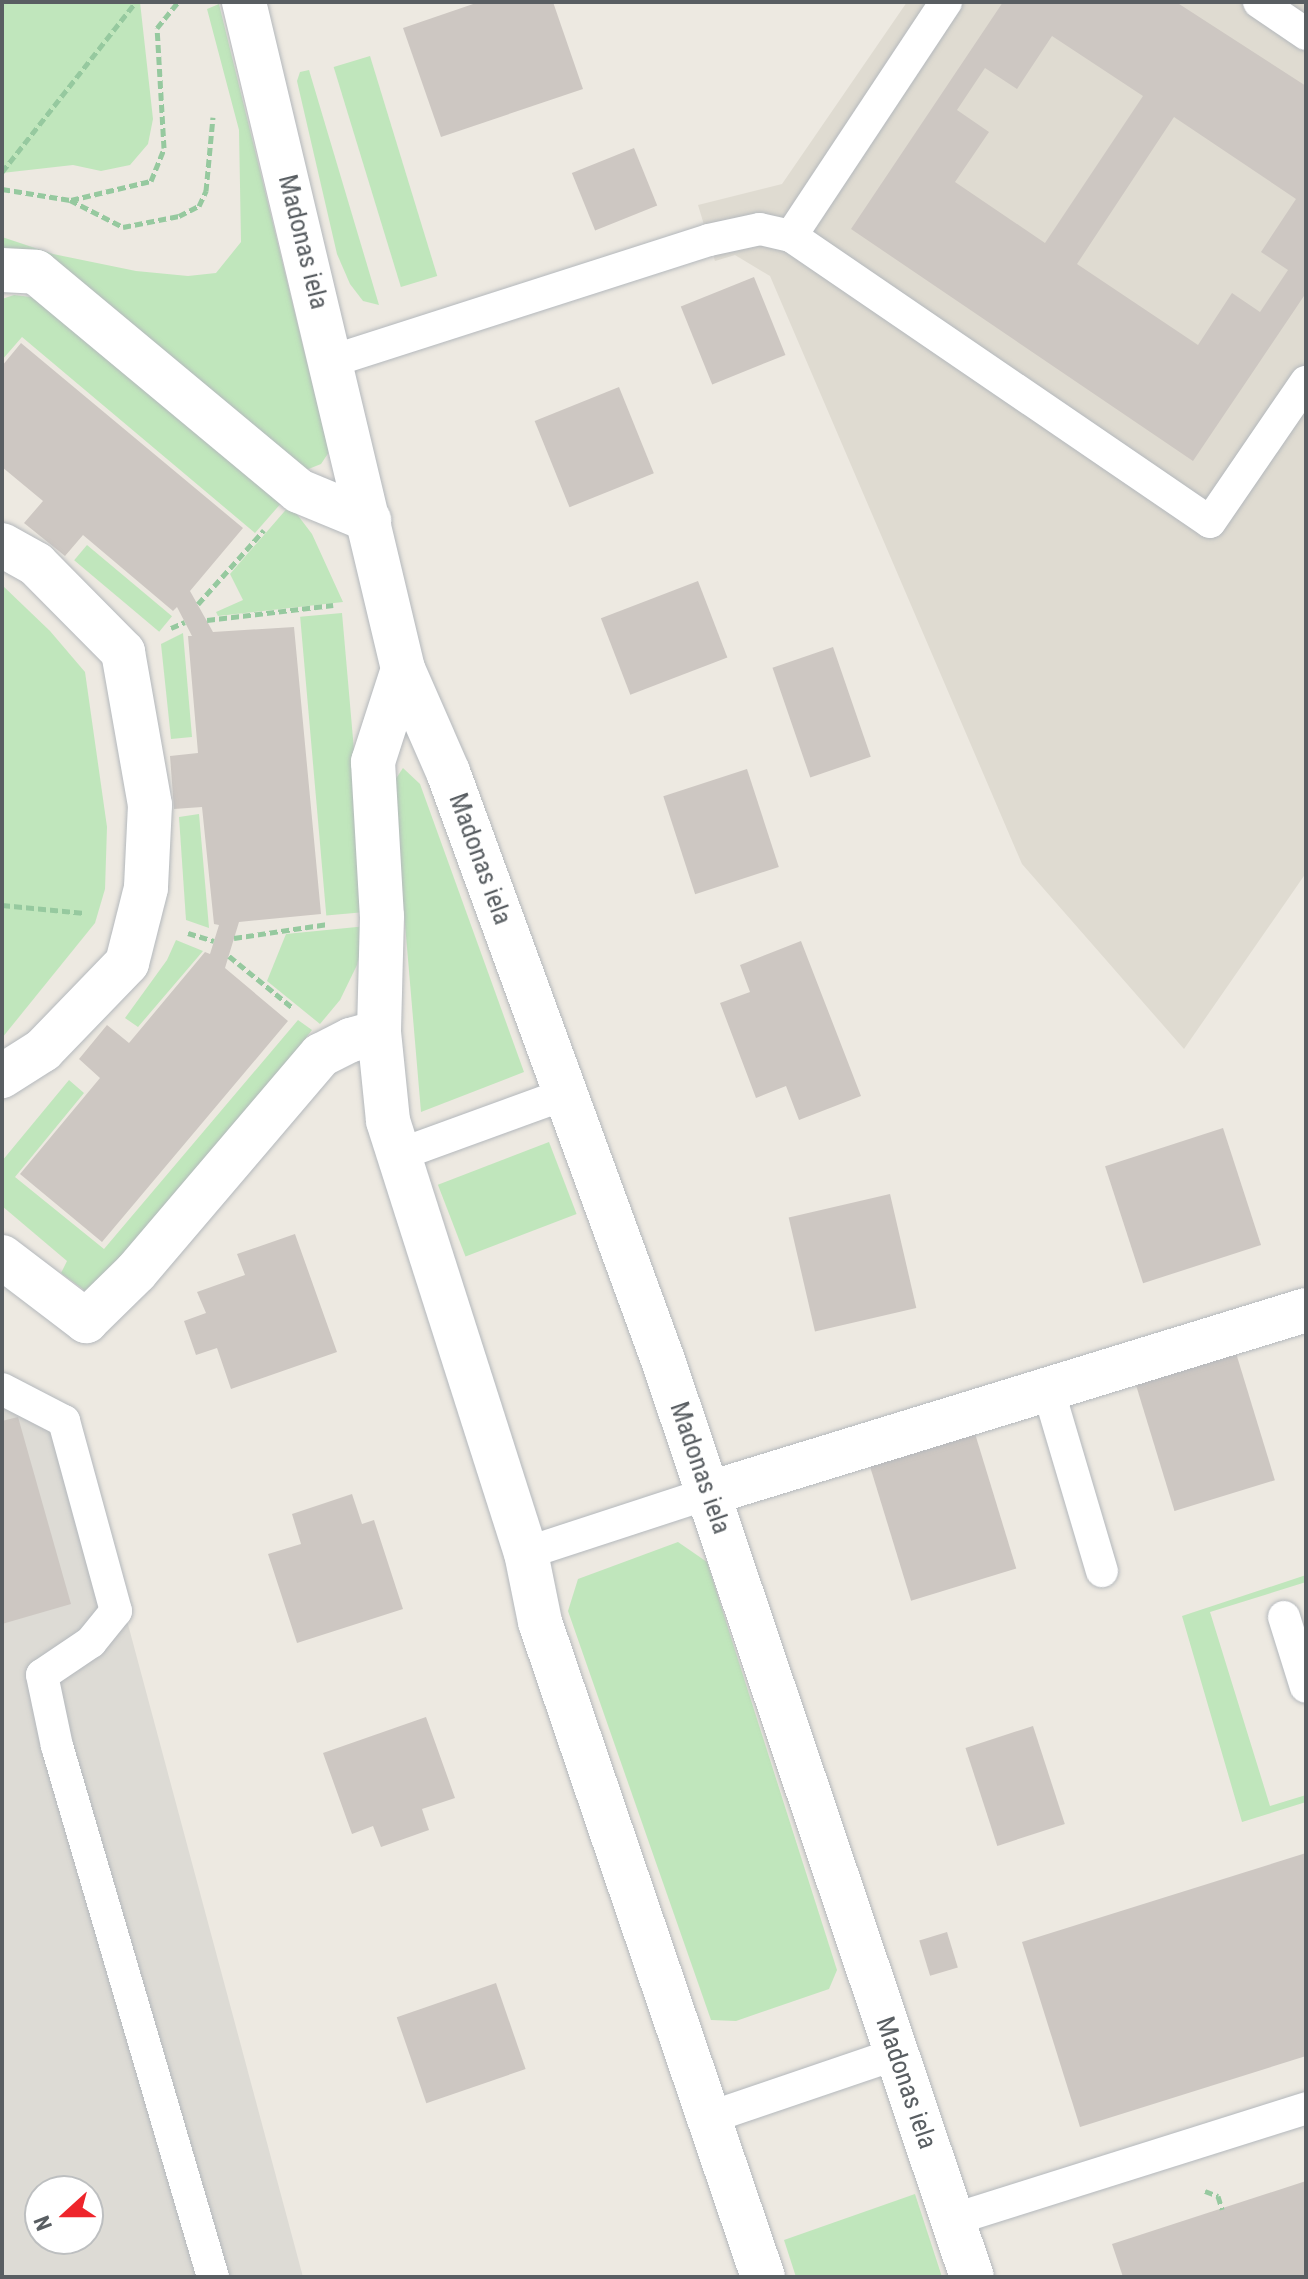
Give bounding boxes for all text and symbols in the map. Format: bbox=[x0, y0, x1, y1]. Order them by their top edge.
street label: Madonas iela bbox=[271, 172, 335, 312]
street label: Madonas iela bbox=[442, 789, 518, 929]
street label: Madonas iela bbox=[663, 1398, 737, 1538]
street label: Madonas iela bbox=[869, 2013, 943, 2153]
north arrow bbox=[24, 2175, 104, 2255]
text: N bbox=[29, 2212, 57, 2234]

